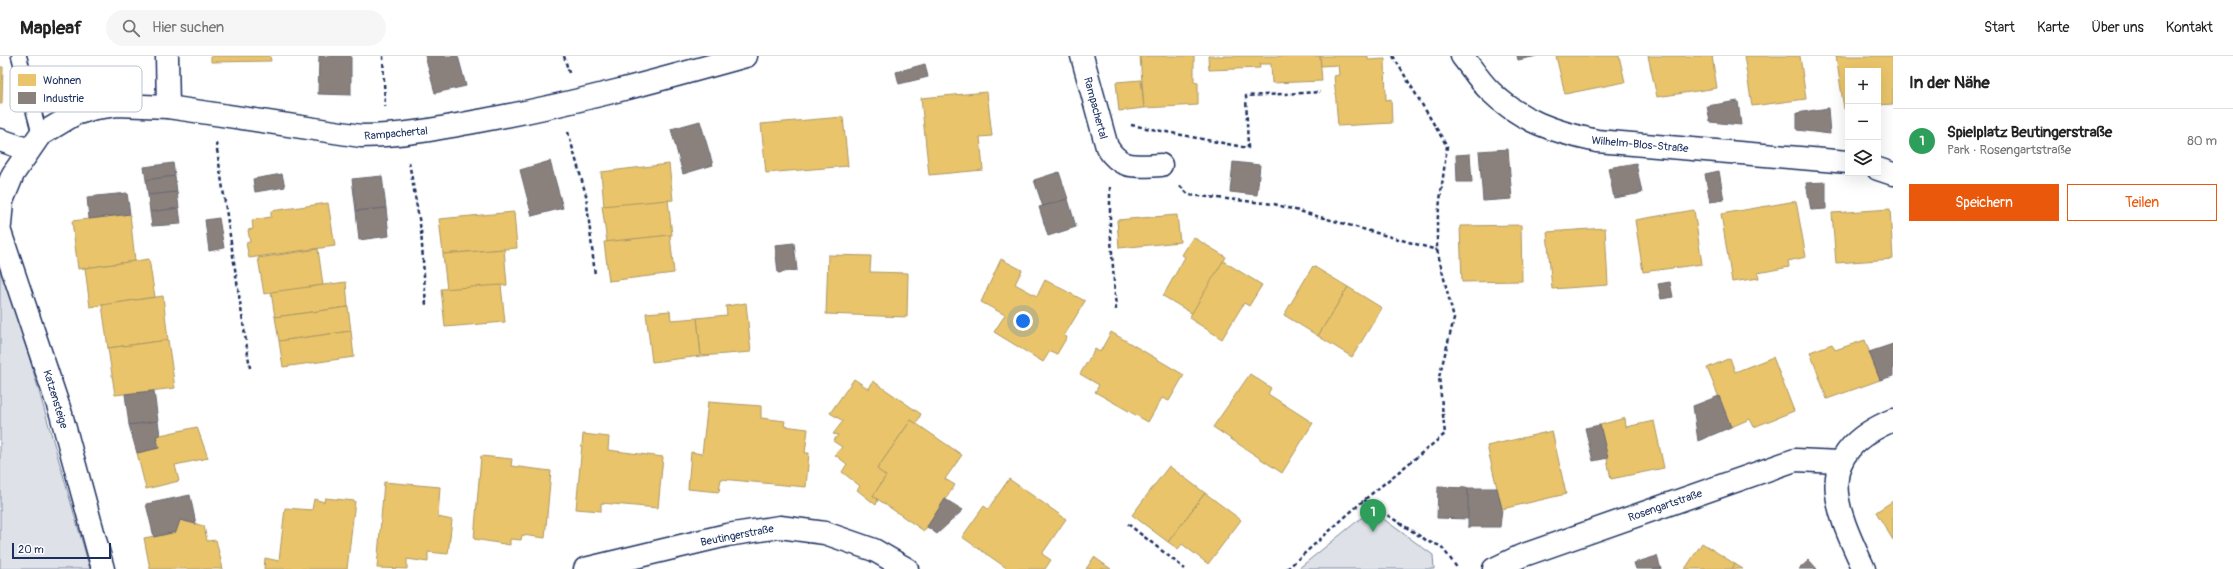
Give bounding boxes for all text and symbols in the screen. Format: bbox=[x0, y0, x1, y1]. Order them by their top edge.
search box bbox=[106, 10, 386, 46]
text: Mapleaf bbox=[20, 16, 82, 40]
icon: search bbox=[120, 17, 142, 39]
text: Hier suchen bbox=[152, 18, 224, 37]
text: Start bbox=[1984, 19, 2015, 36]
text: Karte bbox=[2037, 19, 2069, 36]
text: Über uns bbox=[2091, 19, 2144, 36]
text: Kontakt bbox=[2166, 19, 2213, 36]
legend bbox=[10, 66, 142, 112]
map controls bbox=[1845, 68, 1881, 176]
button: + bbox=[1845, 68, 1881, 104]
text: In der Nähe bbox=[1909, 72, 1990, 93]
text: Wohnen bbox=[43, 74, 81, 87]
street label: Rampachertal bbox=[1081, 76, 1110, 141]
text: Industrie bbox=[43, 92, 84, 105]
button: − bbox=[1845, 104, 1881, 140]
text: Spielplatz Beutingerstraße bbox=[1947, 123, 2112, 142]
street label: Rampachertal bbox=[364, 124, 428, 143]
text: 1 bbox=[1919, 133, 1925, 149]
text: 80 m bbox=[2187, 133, 2217, 149]
street label: Wilhelm-Blos-Straße bbox=[1591, 134, 1690, 155]
button: layers bbox=[1845, 140, 1881, 176]
text: Park · Rosengartstraße bbox=[1947, 142, 2071, 158]
button: Speichern bbox=[1909, 184, 2059, 221]
button: Teilen bbox=[2067, 184, 2217, 221]
your location bbox=[1013, 311, 1033, 331]
street label: Katzensteige bbox=[40, 368, 71, 431]
street label: Rosengartstraße bbox=[1626, 487, 1704, 524]
pin: 1 bbox=[1360, 499, 1386, 532]
street label: Beutingerstraße bbox=[699, 522, 775, 549]
scale bar bbox=[12, 541, 111, 560]
text: 20 m bbox=[18, 543, 44, 556]

